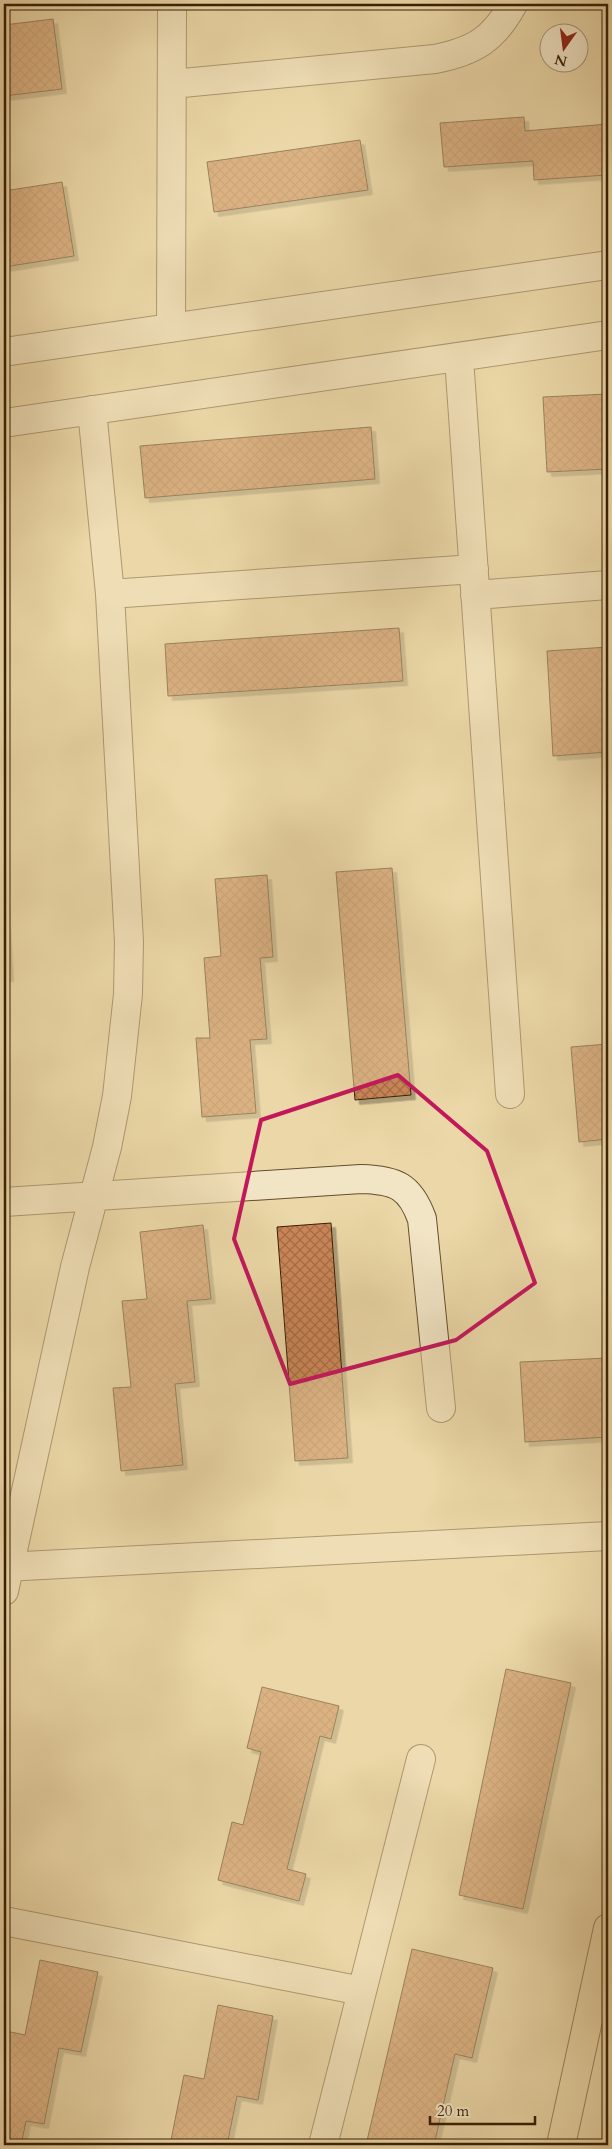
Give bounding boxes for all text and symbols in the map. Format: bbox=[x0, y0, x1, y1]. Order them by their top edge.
north arrow bbox=[540, 22, 590, 72]
text: N bbox=[553, 49, 569, 71]
scale bar bbox=[430, 2094, 534, 2126]
text: 20 m bbox=[437, 2101, 469, 2121]

